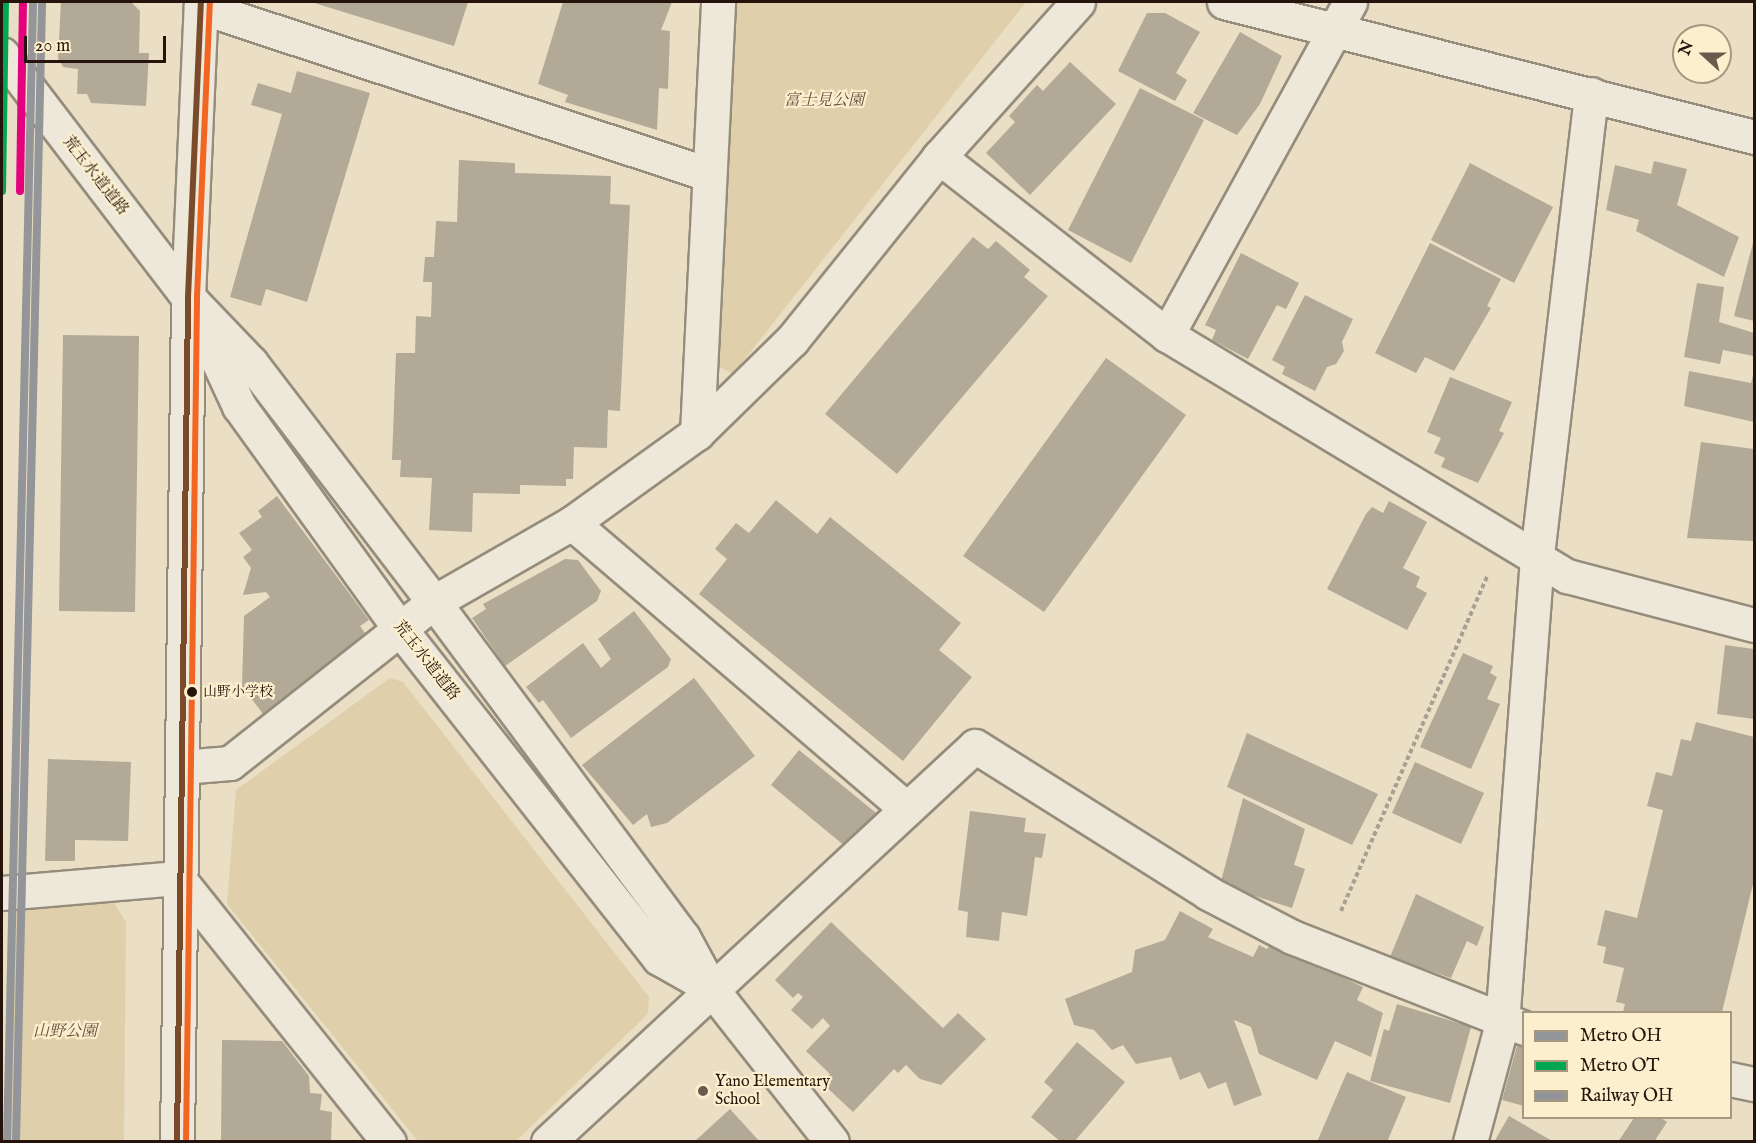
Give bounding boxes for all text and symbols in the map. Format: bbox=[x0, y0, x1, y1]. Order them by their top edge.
scale bar bbox=[27, 24, 170, 62]
north arrow bbox=[1672, 24, 1732, 84]
text: 20 m bbox=[35, 35, 70, 58]
text: N bbox=[1675, 38, 1699, 58]
park label: 富士見公園 bbox=[784, 91, 864, 111]
street label: 荒玉水道道路 bbox=[58, 132, 132, 220]
street label: 荒玉水道道路 bbox=[389, 617, 463, 705]
place label: 山野小学校 bbox=[203, 684, 273, 700]
marker: 山野小学校 bbox=[186, 686, 198, 698]
legend bbox=[1522, 1011, 1732, 1119]
park label: 山野公園 bbox=[33, 1022, 97, 1042]
text: Metro OH bbox=[1580, 1025, 1662, 1048]
text: Metro OT bbox=[1580, 1055, 1659, 1078]
place label: Yano Elementary School bbox=[715, 1072, 830, 1110]
marker: Yano Elementary School bbox=[696, 1084, 710, 1098]
text: Railway OH bbox=[1580, 1085, 1673, 1108]

